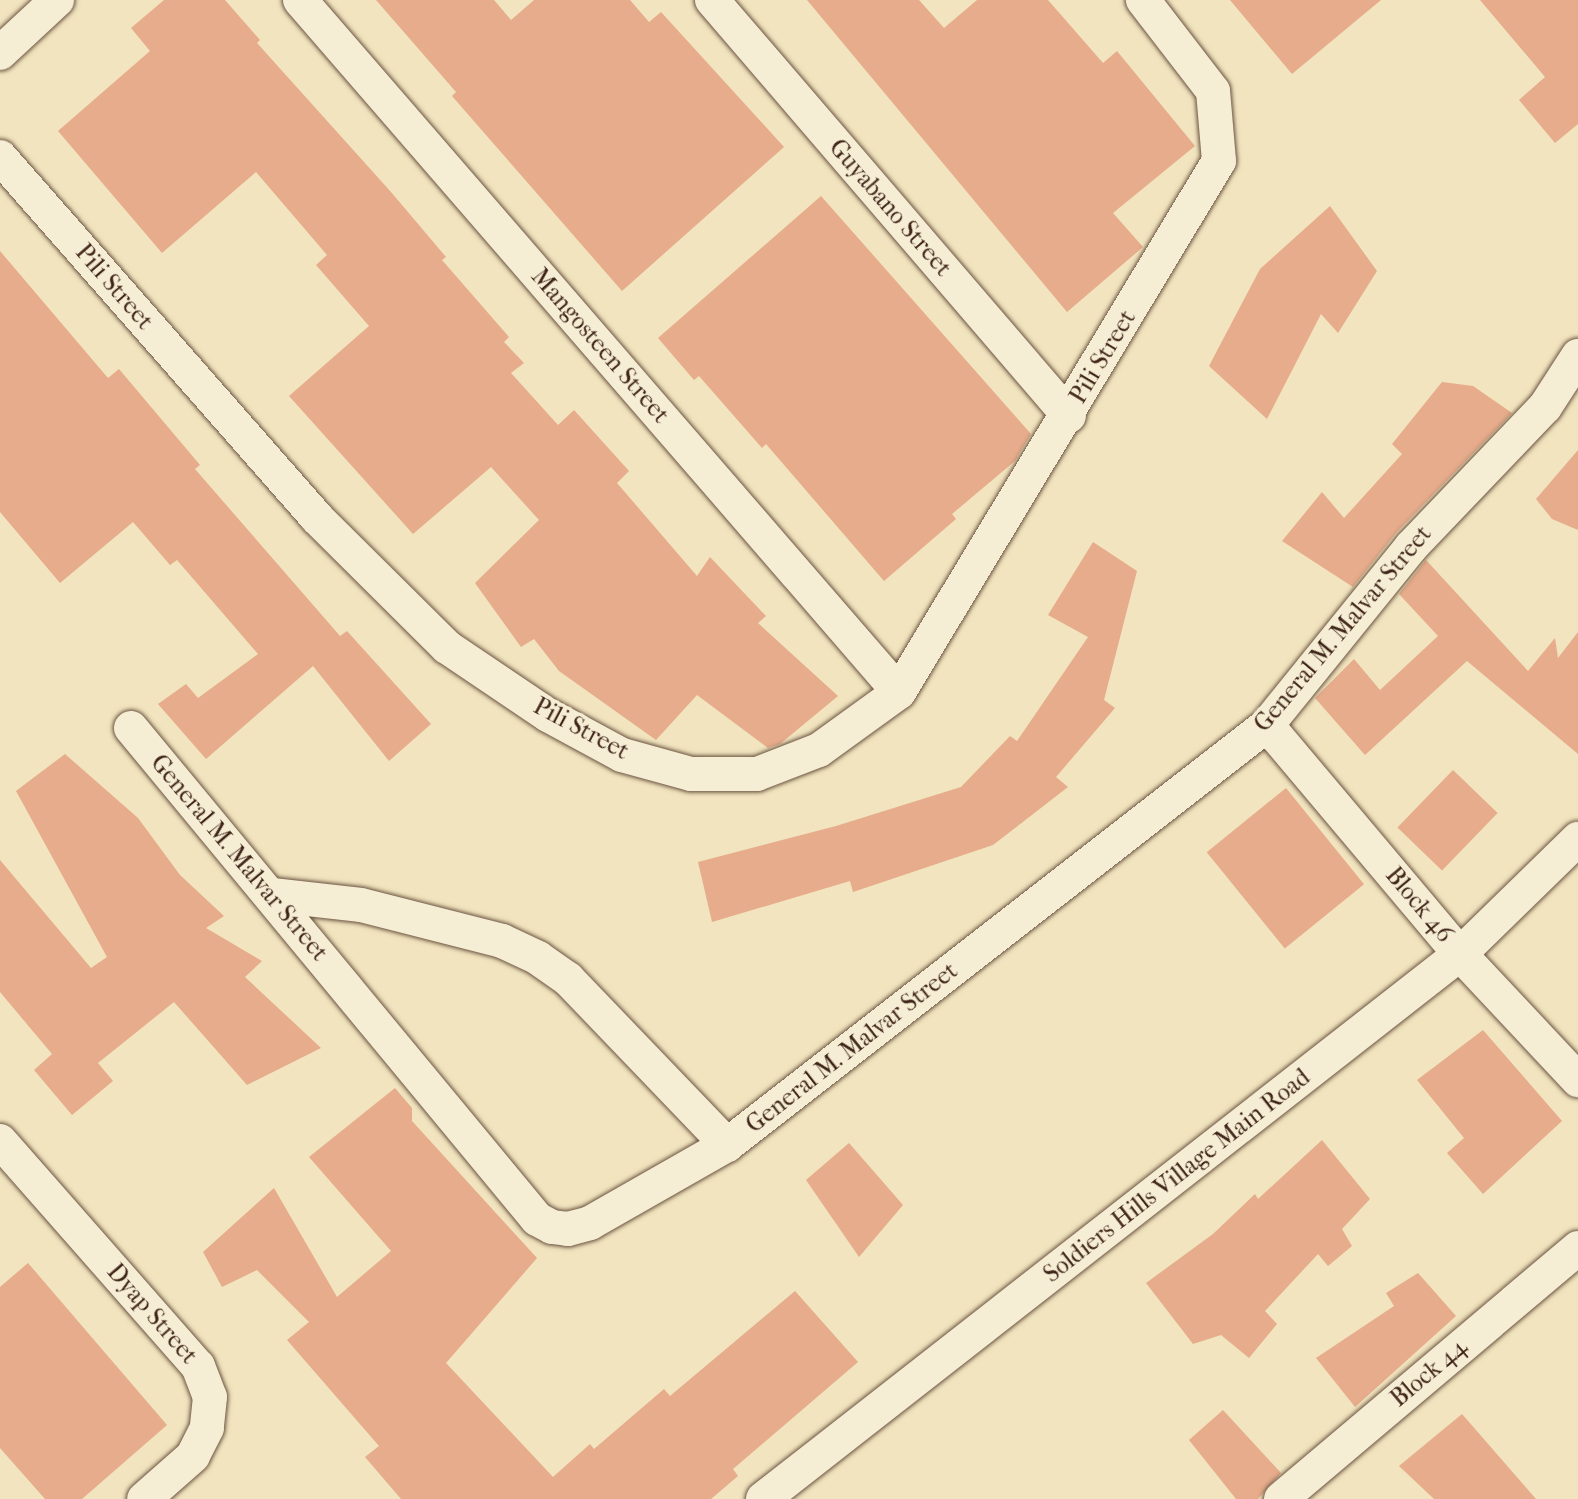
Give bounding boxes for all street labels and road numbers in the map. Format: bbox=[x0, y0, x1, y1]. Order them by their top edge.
street label: Guyabano Street bbox=[823, 134, 957, 282]
street label: Pili Street bbox=[69, 238, 159, 336]
street label: Mangosteen Street bbox=[525, 263, 675, 429]
street label: Pili Street bbox=[1064, 305, 1142, 409]
street label: General M. Malvar Street bbox=[1248, 520, 1438, 738]
street label: Pili Street bbox=[528, 692, 634, 766]
street label: General M. Malvar Street bbox=[144, 749, 334, 967]
street label: Block 46 bbox=[1379, 861, 1459, 949]
street label: General M. Malvar Street bbox=[741, 957, 963, 1139]
street label: Soldiers Hills Village Main Road bbox=[1038, 1063, 1316, 1289]
street label: Dyap Street bbox=[101, 1258, 203, 1370]
street label: Block 44 bbox=[1385, 1333, 1473, 1413]

